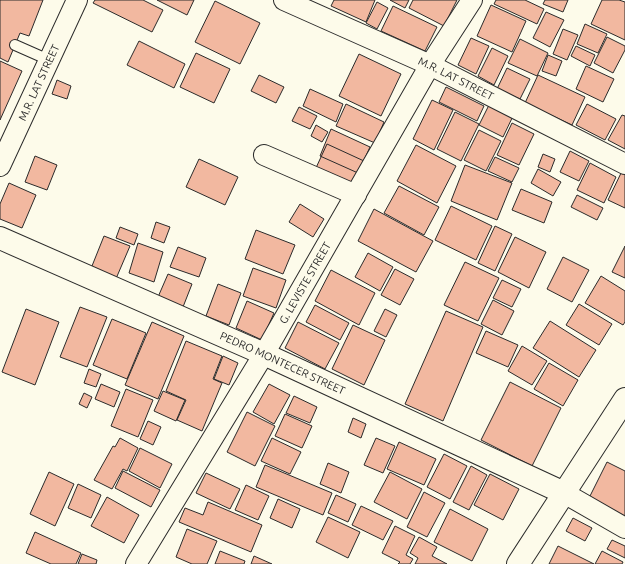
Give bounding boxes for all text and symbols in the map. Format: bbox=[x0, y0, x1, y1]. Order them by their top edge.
street label: M.R. LAT STREET bbox=[16, 42, 62, 123]
street label: M.R. LAT STREET bbox=[416, 55, 496, 102]
street label: G. LEVISTE STREET bbox=[277, 240, 333, 326]
street label: PEDRO MONTECER STREET bbox=[218, 329, 347, 397]

